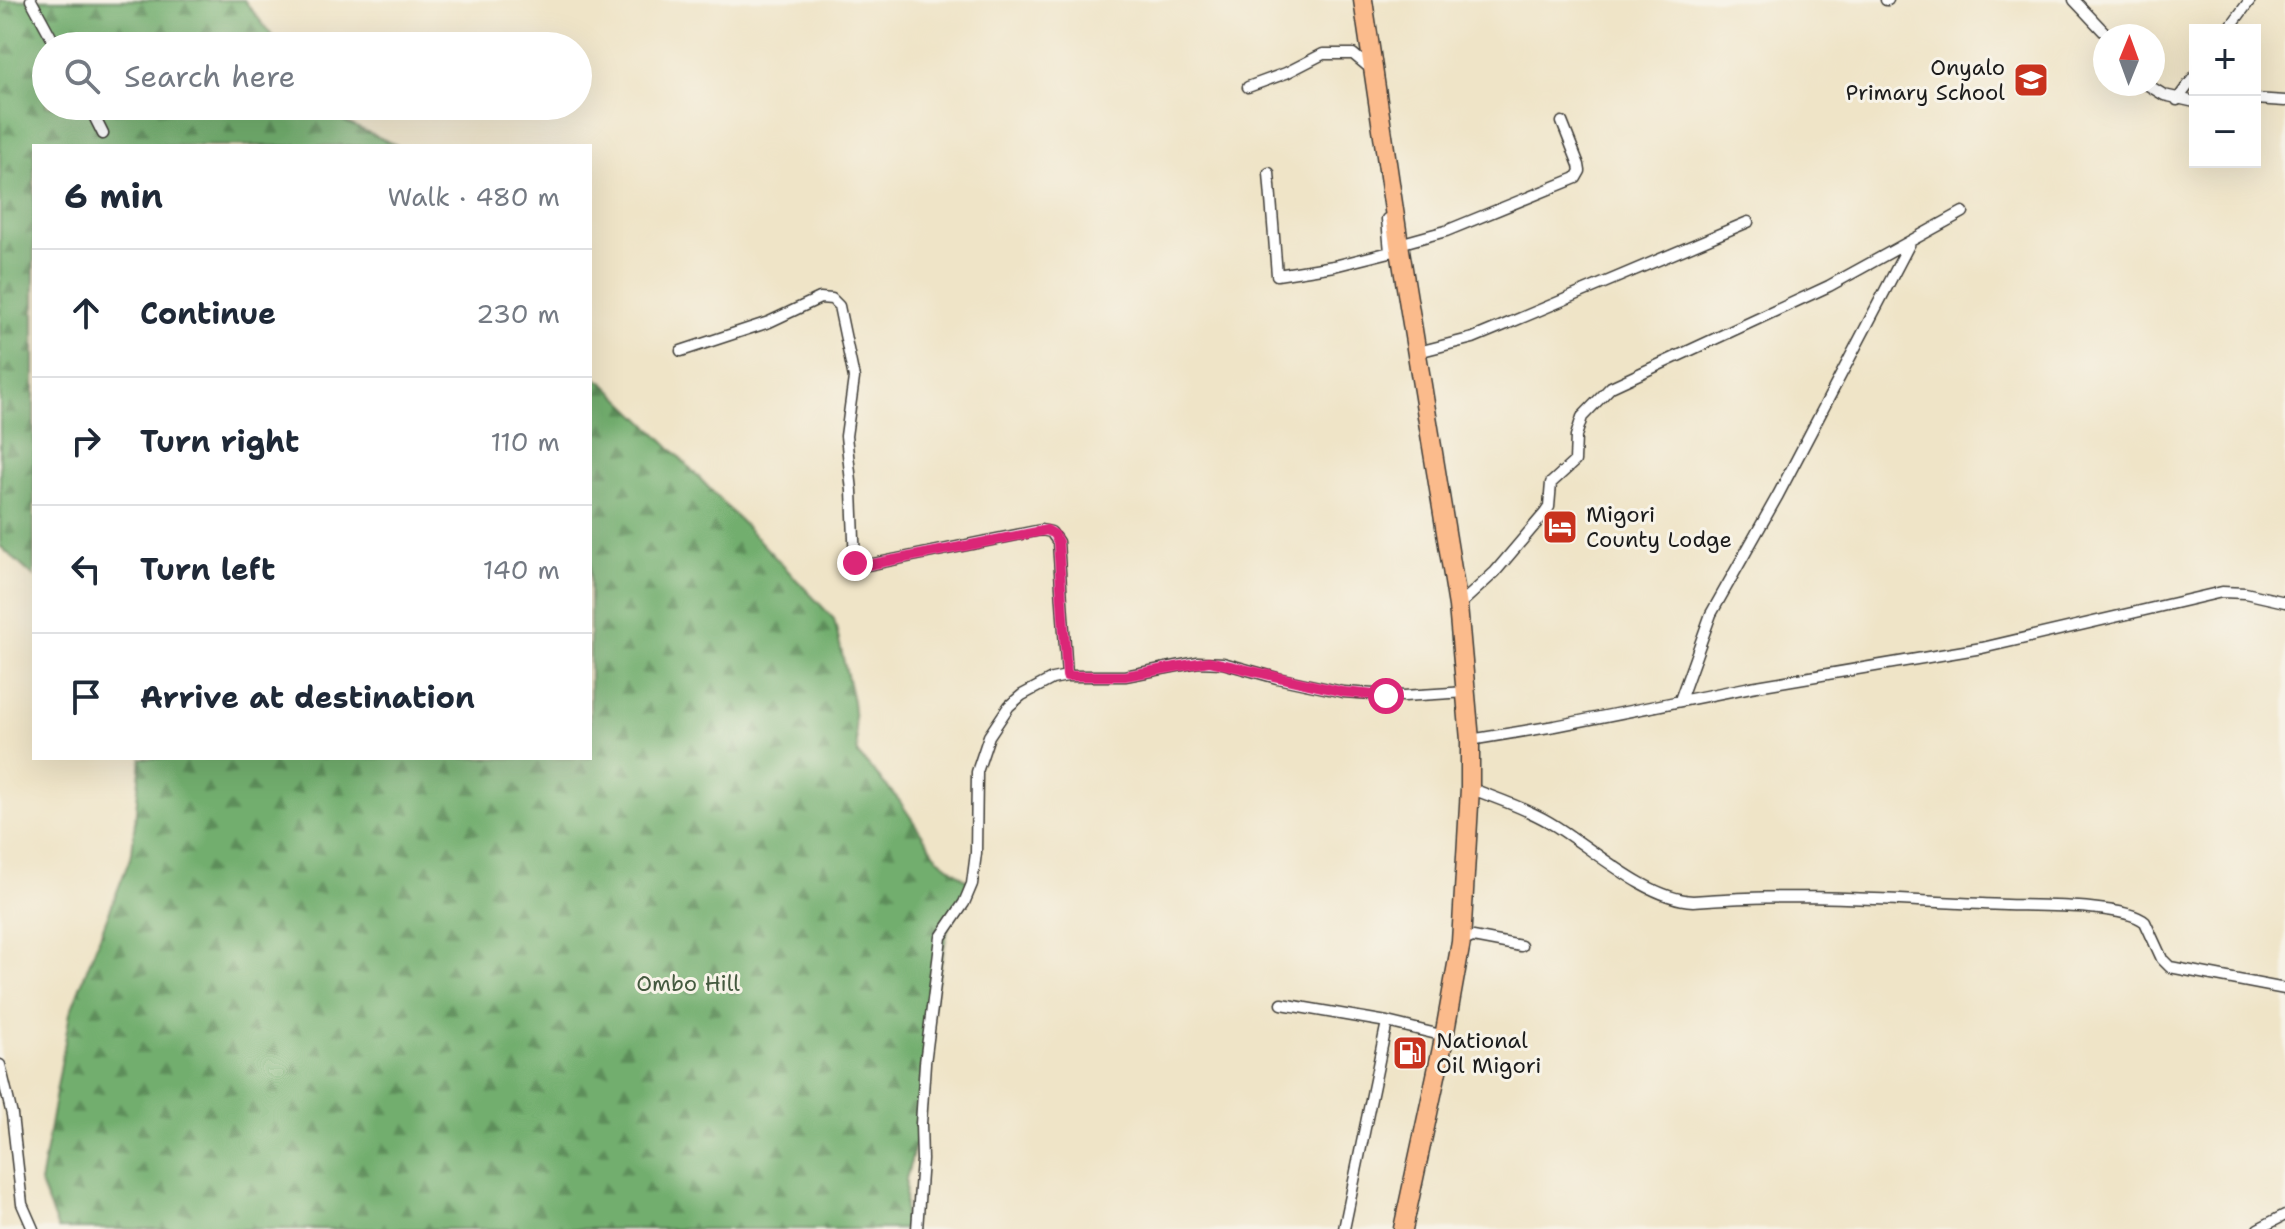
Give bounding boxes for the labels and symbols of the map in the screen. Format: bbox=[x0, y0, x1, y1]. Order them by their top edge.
north arrow bbox=[2093, 24, 2165, 96]
place label: Onyalo Primary School bbox=[1846, 53, 2005, 107]
school or university icon: Onyalo Primary School bbox=[2012, 61, 2050, 99]
place label: Migori County Lodge bbox=[1586, 500, 1732, 554]
hotel icon: Migori County Lodge bbox=[1541, 508, 1579, 546]
route end bbox=[837, 545, 873, 581]
route start bbox=[1368, 678, 1404, 714]
park label: Ombo Hill bbox=[636, 969, 740, 998]
place label: National Oil Migori bbox=[1436, 1026, 1541, 1080]
fuel station icon: National Oil Migori bbox=[1391, 1034, 1429, 1072]

